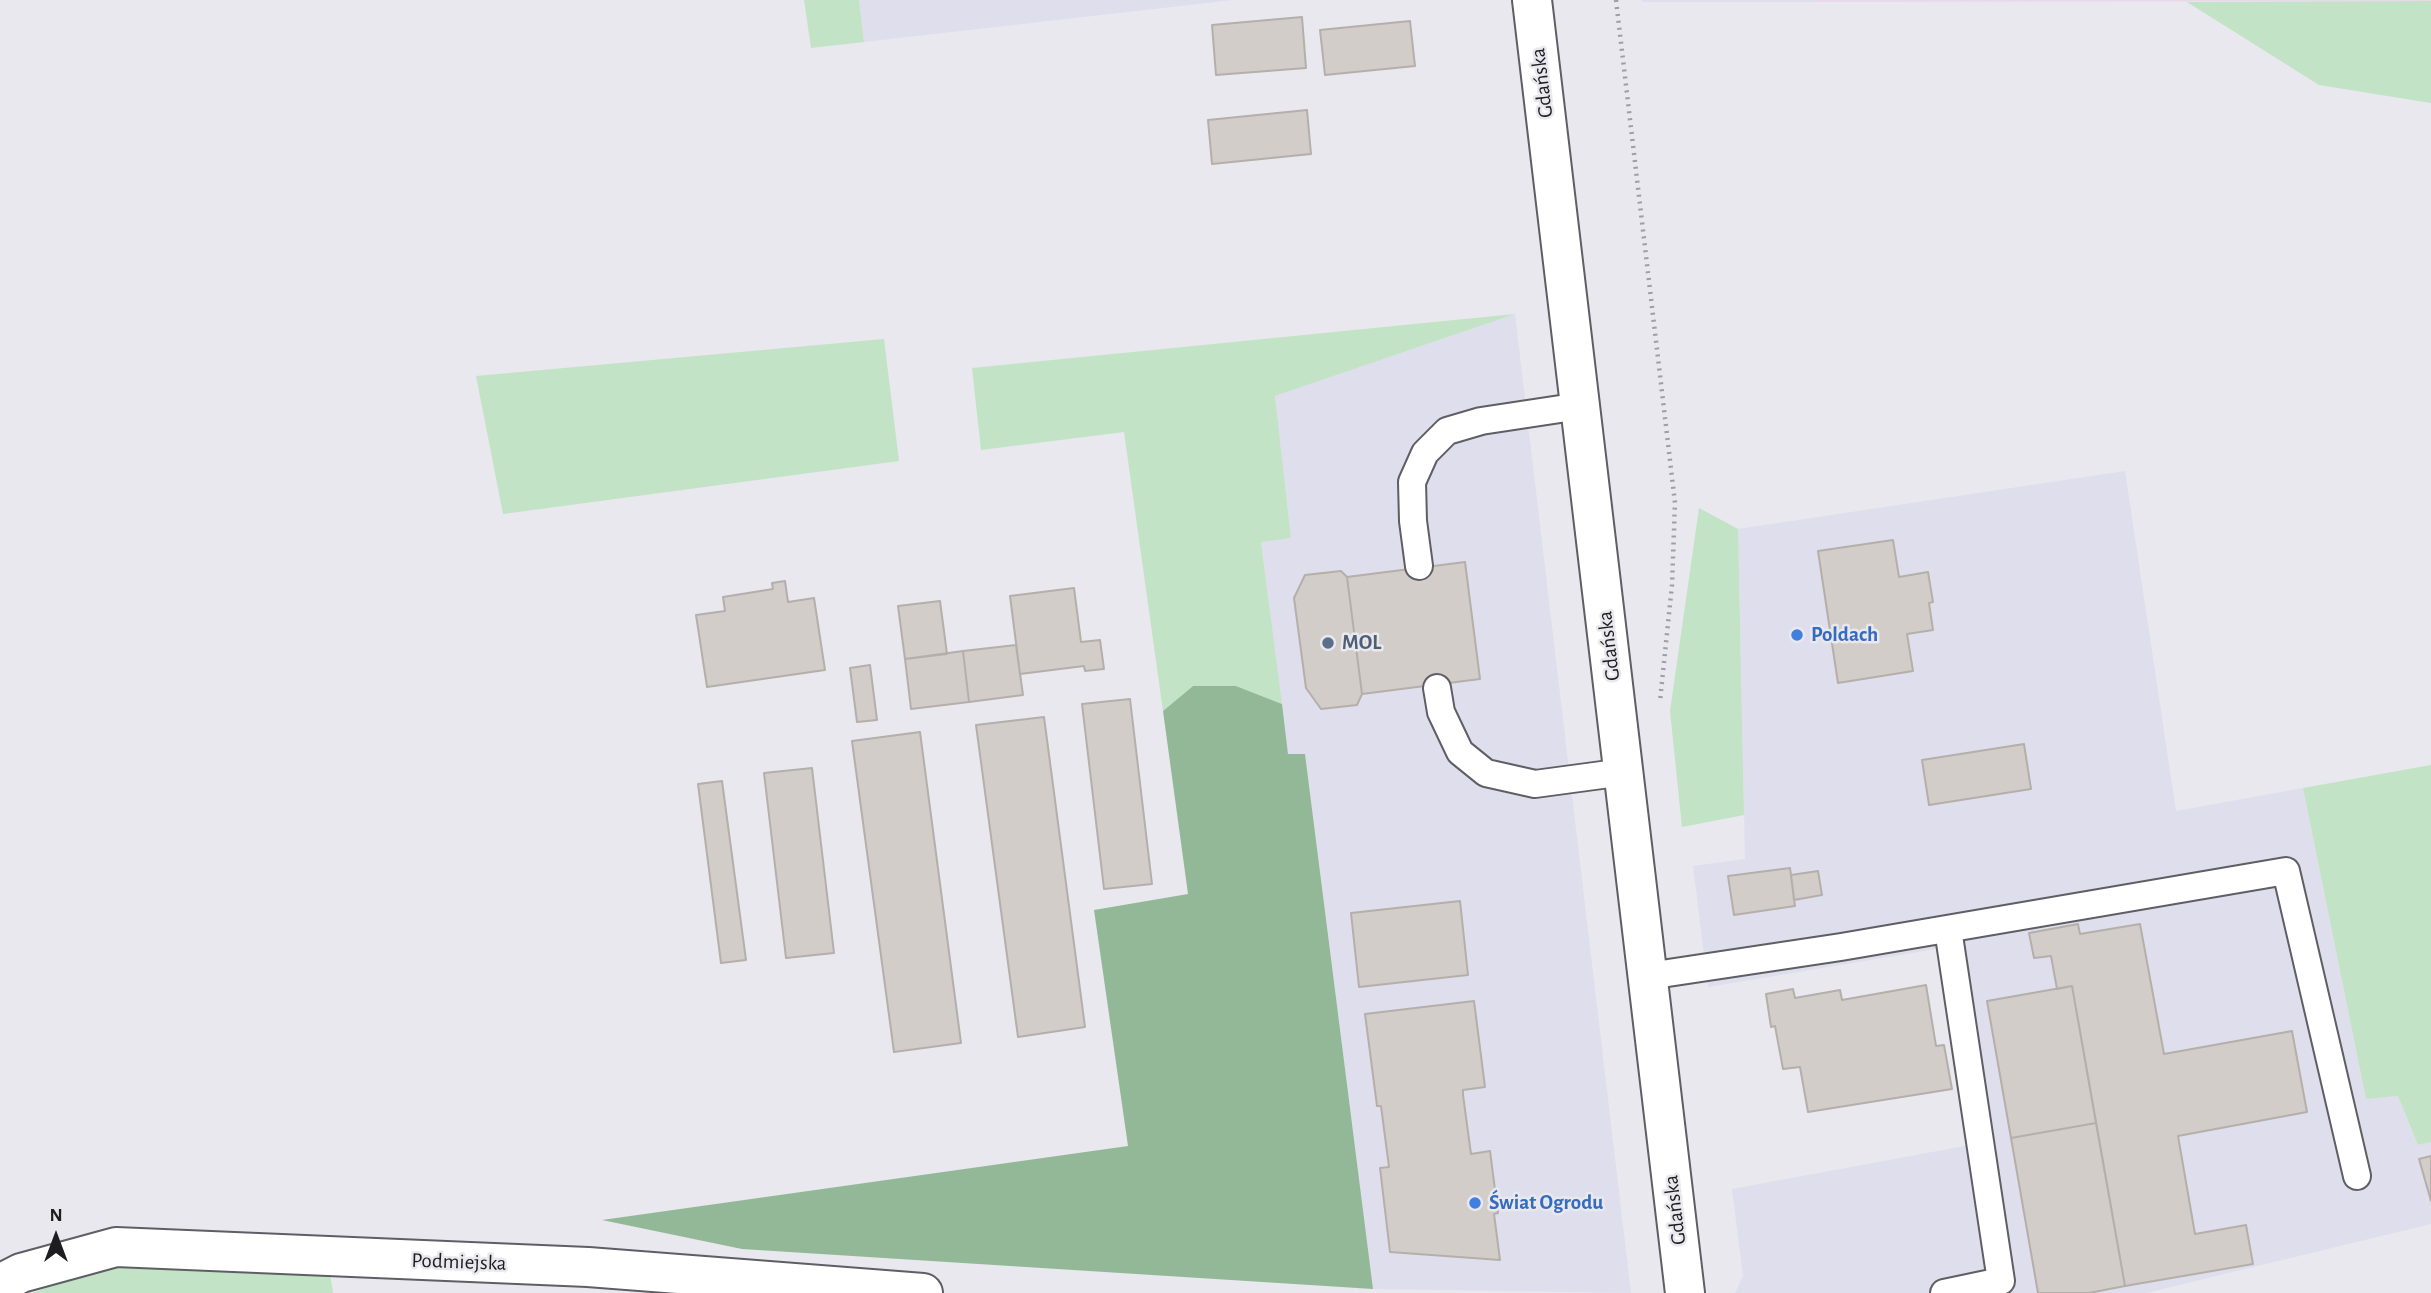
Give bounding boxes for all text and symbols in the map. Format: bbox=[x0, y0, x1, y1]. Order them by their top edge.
street label: Gdańska bbox=[1525, 47, 1559, 119]
street label: Gdańska bbox=[1592, 610, 1626, 682]
place label: Poldach bbox=[1811, 622, 1878, 648]
marker: Poldach bbox=[1789, 627, 1805, 643]
place label: MOL bbox=[1342, 630, 1381, 656]
marker: MOL bbox=[1320, 635, 1336, 651]
street label: Gdańska bbox=[1658, 1174, 1692, 1246]
place label: Świat Ogrodu bbox=[1489, 1190, 1603, 1216]
marker: Świat Ogrodu bbox=[1467, 1195, 1483, 1211]
north arrow bbox=[21, 1202, 91, 1272]
text: N bbox=[49, 1206, 63, 1225]
street label: Podmiejska bbox=[411, 1248, 507, 1276]

